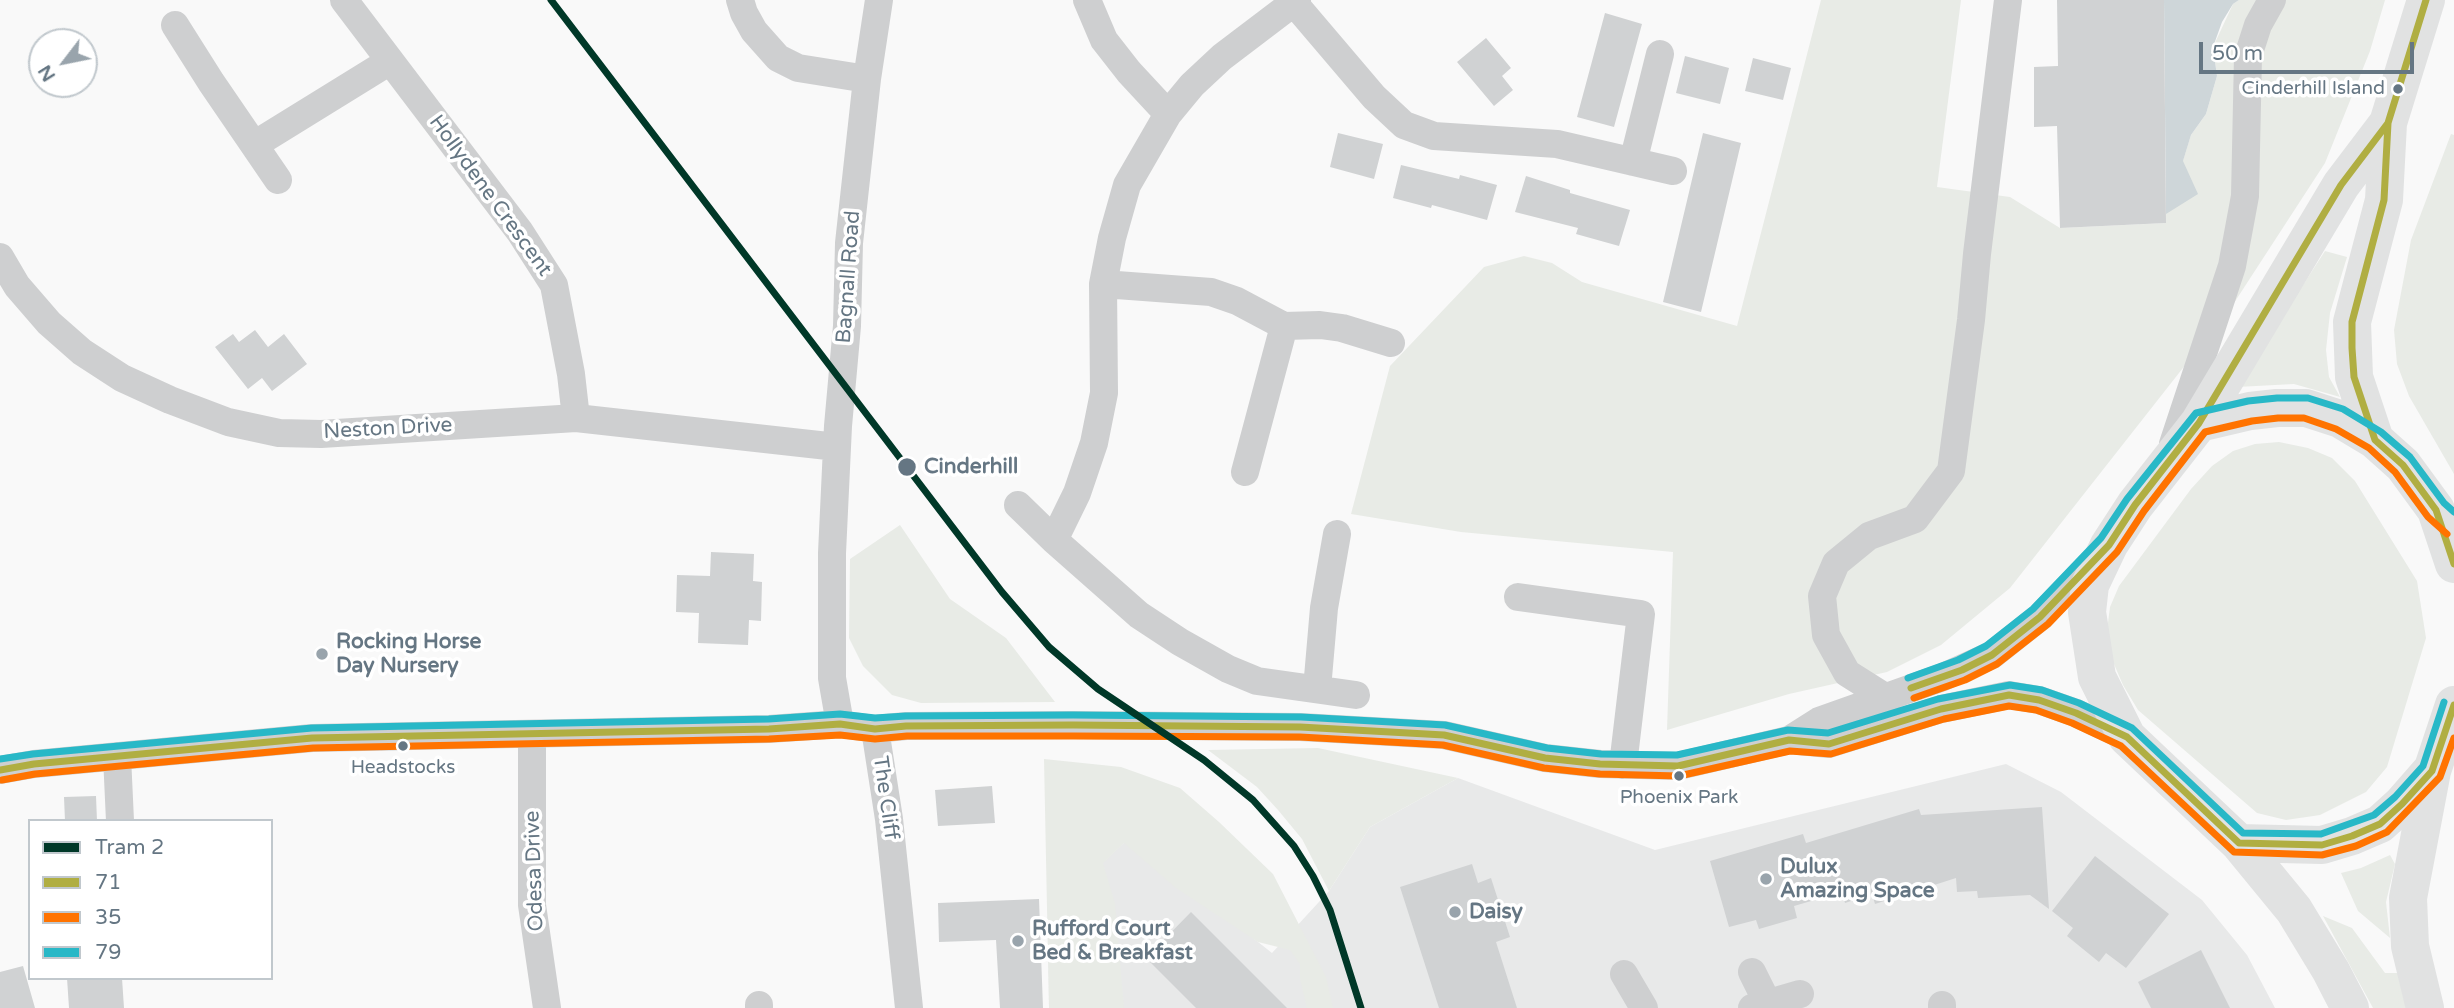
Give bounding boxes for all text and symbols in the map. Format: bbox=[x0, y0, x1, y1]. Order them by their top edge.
north arrow bbox=[28, 28, 98, 98]
scale bar bbox=[2202, 28, 2417, 72]
text: 50 m bbox=[2212, 41, 2263, 66]
text: N bbox=[34, 61, 60, 85]
place label: Cinderhill Island bbox=[2241, 78, 2385, 100]
marker: Cinderhill Island bbox=[2391, 82, 2405, 96]
street label: Hollydene Crescent bbox=[423, 111, 557, 281]
street label: Bagnall Road bbox=[832, 210, 866, 344]
street label: Neston Drive bbox=[323, 413, 453, 445]
place label: Cinderhill bbox=[924, 454, 1018, 480]
marker: Cinderhill bbox=[896, 456, 918, 478]
place label: Rocking Horse Day Nursery bbox=[336, 629, 481, 679]
marker: Rocking Horse Day Nursery bbox=[314, 646, 330, 662]
marker: Headstocks bbox=[396, 739, 410, 753]
street label: The Cliff bbox=[867, 755, 903, 841]
place label: Headstocks bbox=[351, 757, 455, 779]
marker: Phoenix Park bbox=[1672, 769, 1686, 783]
place label: Phoenix Park bbox=[1620, 787, 1738, 809]
street label: Odesa Drive bbox=[520, 810, 550, 932]
legend bbox=[28, 819, 273, 980]
text: Tram 2 bbox=[95, 835, 164, 860]
place label: Dulux Amazing Space bbox=[1780, 854, 1935, 904]
text: 71 bbox=[95, 870, 121, 895]
marker: Dulux Amazing Space bbox=[1758, 871, 1774, 887]
place label: Daisy bbox=[1469, 899, 1523, 925]
marker: Daisy bbox=[1447, 904, 1463, 920]
text: 35 bbox=[95, 905, 121, 930]
place label: Rufford Court Bed & Breakfast bbox=[1032, 916, 1193, 966]
marker: Rufford Court Bed & Breakfast bbox=[1010, 933, 1026, 949]
text: 79 bbox=[95, 940, 121, 965]

